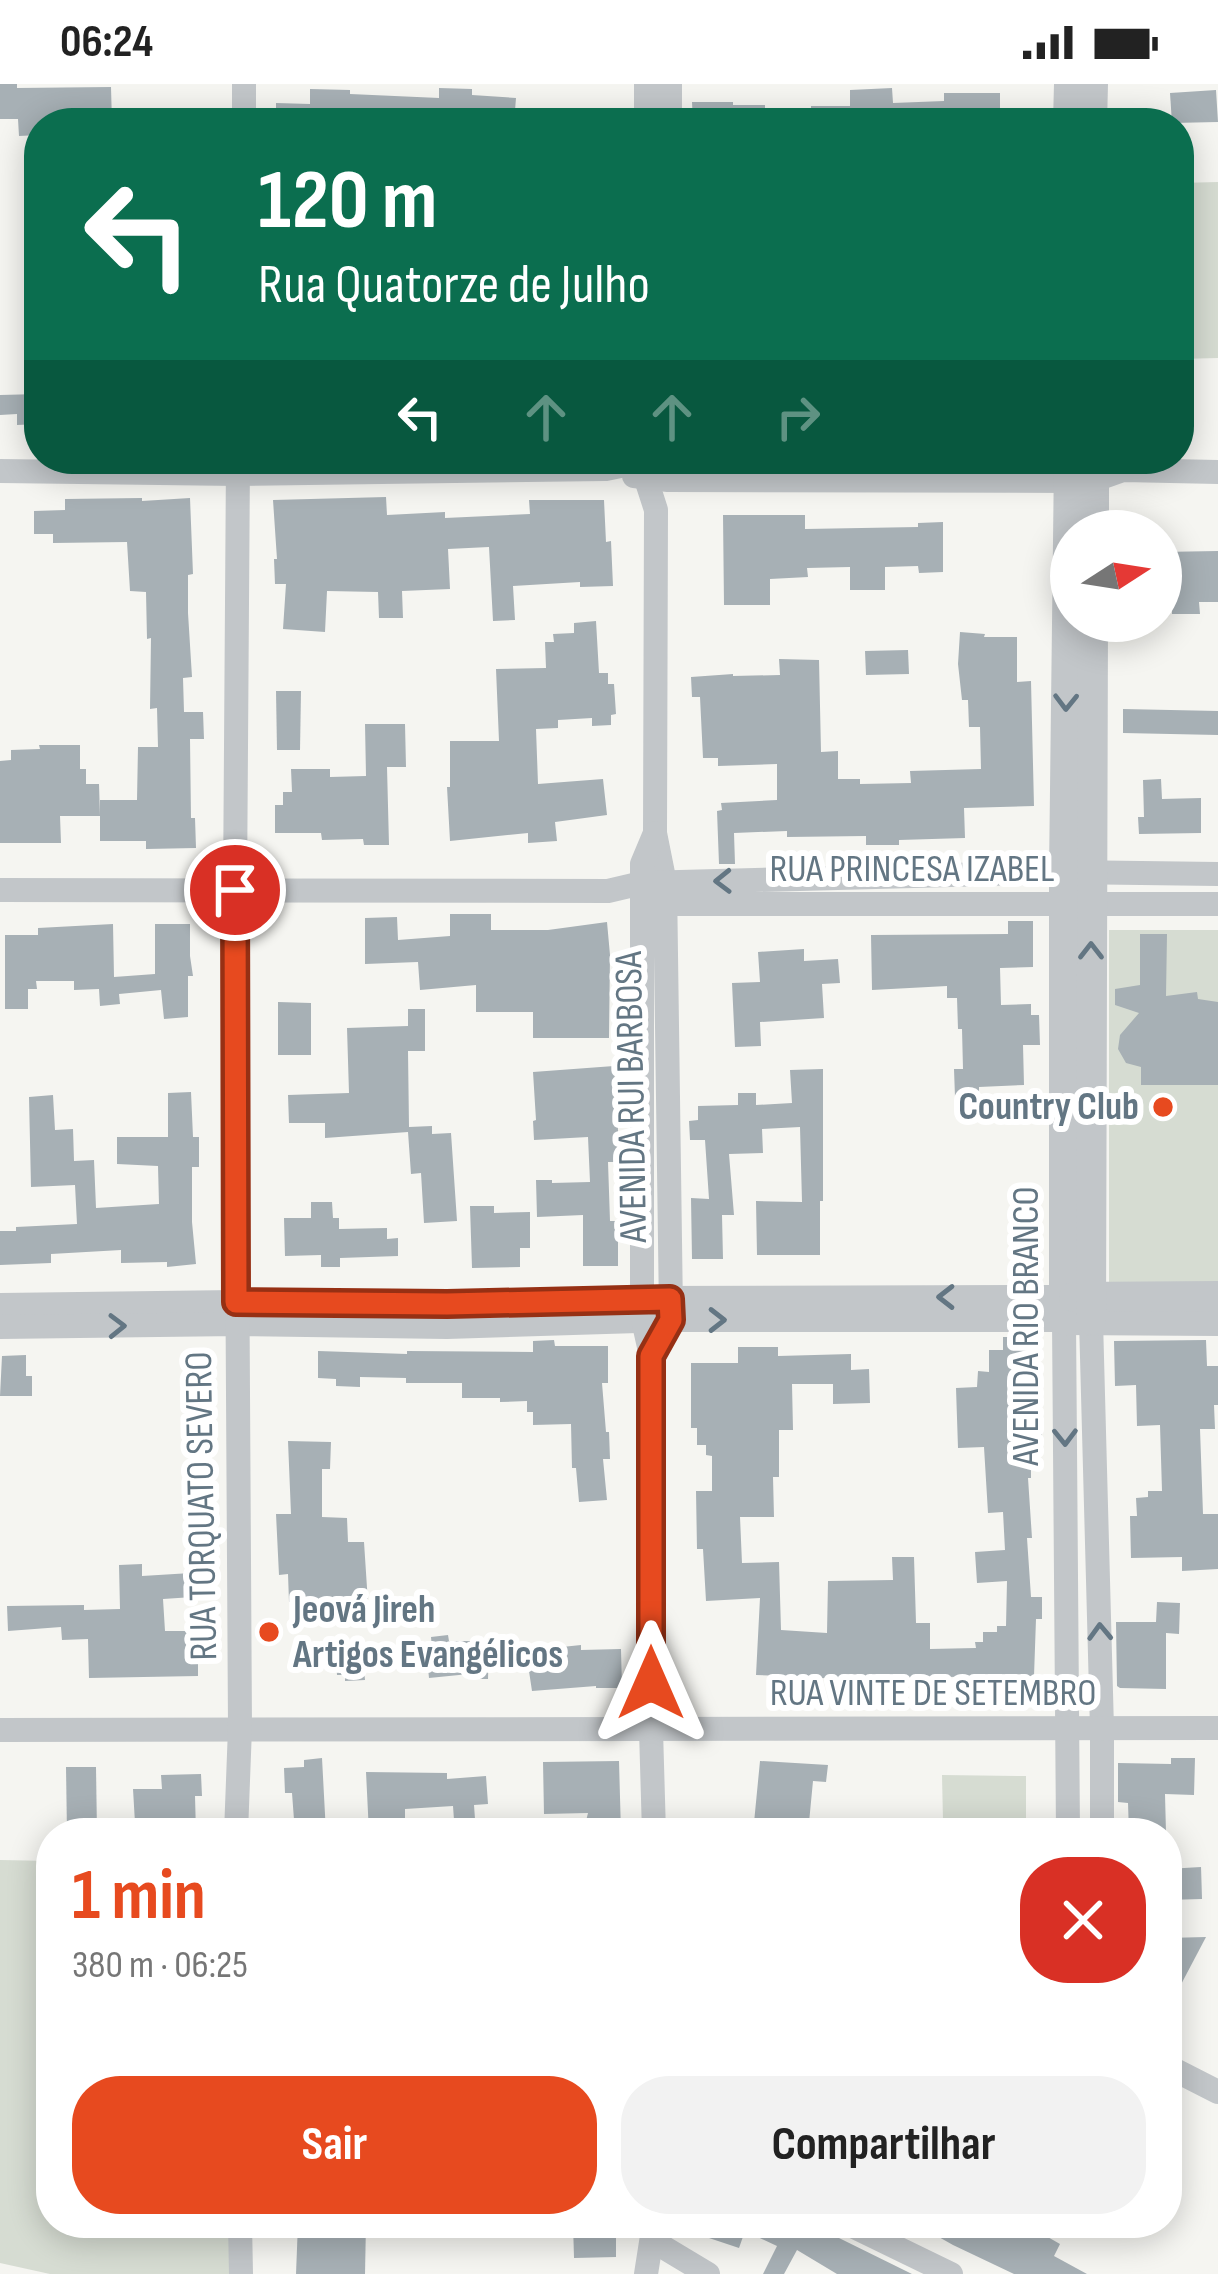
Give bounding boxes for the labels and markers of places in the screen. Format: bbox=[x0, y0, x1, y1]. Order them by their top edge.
pin bbox=[184, 839, 286, 941]
place label: Country Club bbox=[958, 1084, 1139, 1131]
marker: Country Club bbox=[1150, 1094, 1176, 1120]
place label: Jeová Jireh Artigos Evangélicos bbox=[292, 1587, 563, 1679]
marker: Jeová Jireh Artigos Evangélicos bbox=[256, 1619, 282, 1645]

